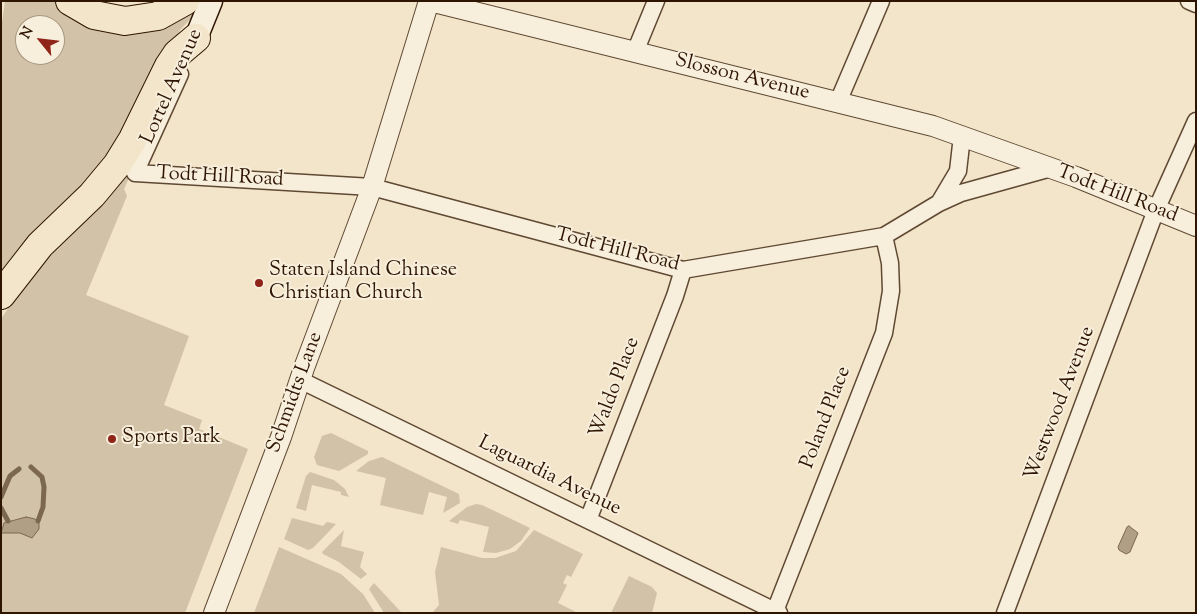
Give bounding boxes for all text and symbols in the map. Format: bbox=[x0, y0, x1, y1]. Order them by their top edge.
north arrow bbox=[15, 15, 65, 65]
text: N bbox=[16, 23, 39, 43]
street label: Lortel Avenue bbox=[137, 26, 209, 148]
street label: Slosson Avenue bbox=[672, 50, 812, 106]
street label: Todt Hill Road bbox=[1053, 161, 1181, 229]
street label: Todt Hill Road bbox=[156, 163, 284, 193]
street label: Todt Hill Road bbox=[552, 224, 682, 278]
place label: Staten Island Chinese Christian Church bbox=[269, 260, 457, 307]
marker: Staten Island Chinese Christian Church bbox=[253, 277, 265, 289]
street label: Westwood Avenue bbox=[1021, 324, 1101, 484]
street label: Schmidts Lane bbox=[263, 329, 329, 457]
street label: Waldo Place bbox=[586, 334, 646, 442]
street label: Poland Place bbox=[797, 364, 857, 472]
place label: Sports Park bbox=[122, 427, 221, 451]
street label: Laguardia Avenue bbox=[474, 432, 624, 522]
marker: Sports Park bbox=[106, 433, 118, 445]

